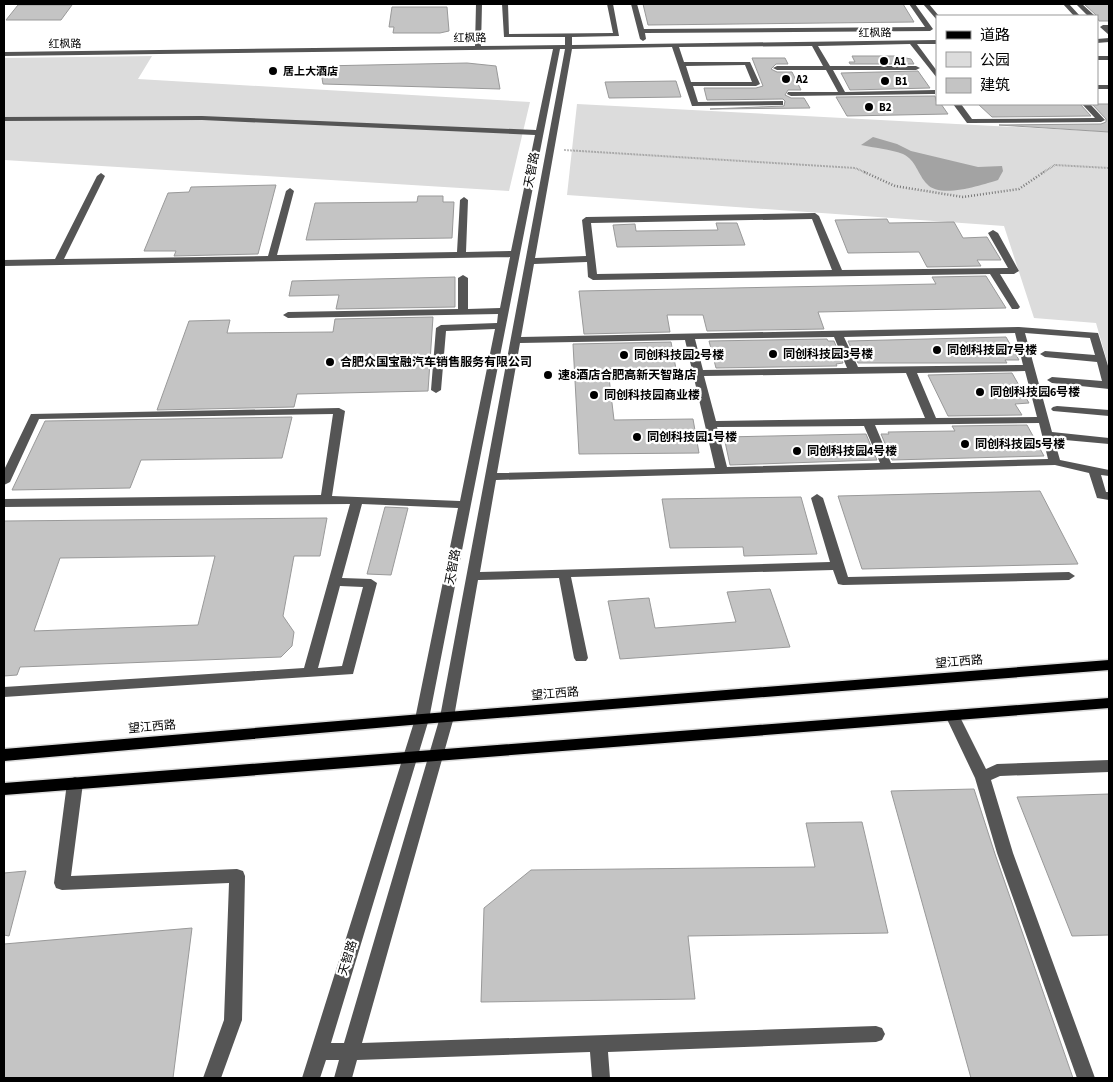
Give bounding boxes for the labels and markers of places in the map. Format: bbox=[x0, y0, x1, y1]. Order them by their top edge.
place label: A1 bbox=[893, 54, 906, 69]
marker: A1 bbox=[878, 55, 890, 67]
place label: 居上大酒店 bbox=[283, 64, 338, 79]
marker: 居上大酒店 bbox=[267, 65, 279, 77]
place label: A2 bbox=[795, 72, 808, 87]
marker: A2 bbox=[780, 73, 792, 85]
place label: B1 bbox=[895, 74, 908, 89]
marker: B1 bbox=[879, 75, 891, 87]
place label: B2 bbox=[879, 100, 892, 115]
marker: B2 bbox=[863, 101, 875, 113]
place label: 同创科技园7号楼 bbox=[947, 342, 1037, 359]
marker: 同创科技园7号楼 bbox=[931, 344, 943, 356]
place label: 同创科技园3号楼 bbox=[783, 346, 873, 363]
place label: 同创科技园2号楼 bbox=[634, 347, 724, 364]
marker: 同创科技园3号楼 bbox=[767, 348, 779, 360]
marker: 同创科技园2号楼 bbox=[618, 349, 630, 361]
place label: 合肥众国宝融汽车销售服务有限公司 bbox=[340, 354, 532, 371]
marker: 合肥众国宝融汽车销售服务有限公司 bbox=[324, 356, 336, 368]
place label: 速8酒店合肥高新天智路店 bbox=[558, 367, 696, 384]
marker: 速8酒店合肥高新天智路店 bbox=[542, 369, 554, 381]
place label: 同创科技园6号楼 bbox=[990, 384, 1080, 401]
marker: 同创科技园6号楼 bbox=[974, 386, 986, 398]
place label: 同创科技园商业楼 bbox=[604, 387, 700, 404]
marker: 同创科技园商业楼 bbox=[588, 389, 600, 401]
place label: 同创科技园1号楼 bbox=[647, 429, 737, 446]
marker: 同创科技园1号楼 bbox=[631, 431, 643, 443]
place label: 同创科技园5号楼 bbox=[975, 436, 1065, 453]
marker: 同创科技园5号楼 bbox=[959, 438, 971, 450]
place label: 同创科技园4号楼 bbox=[807, 443, 897, 460]
marker: 同创科技园4号楼 bbox=[791, 445, 803, 457]

